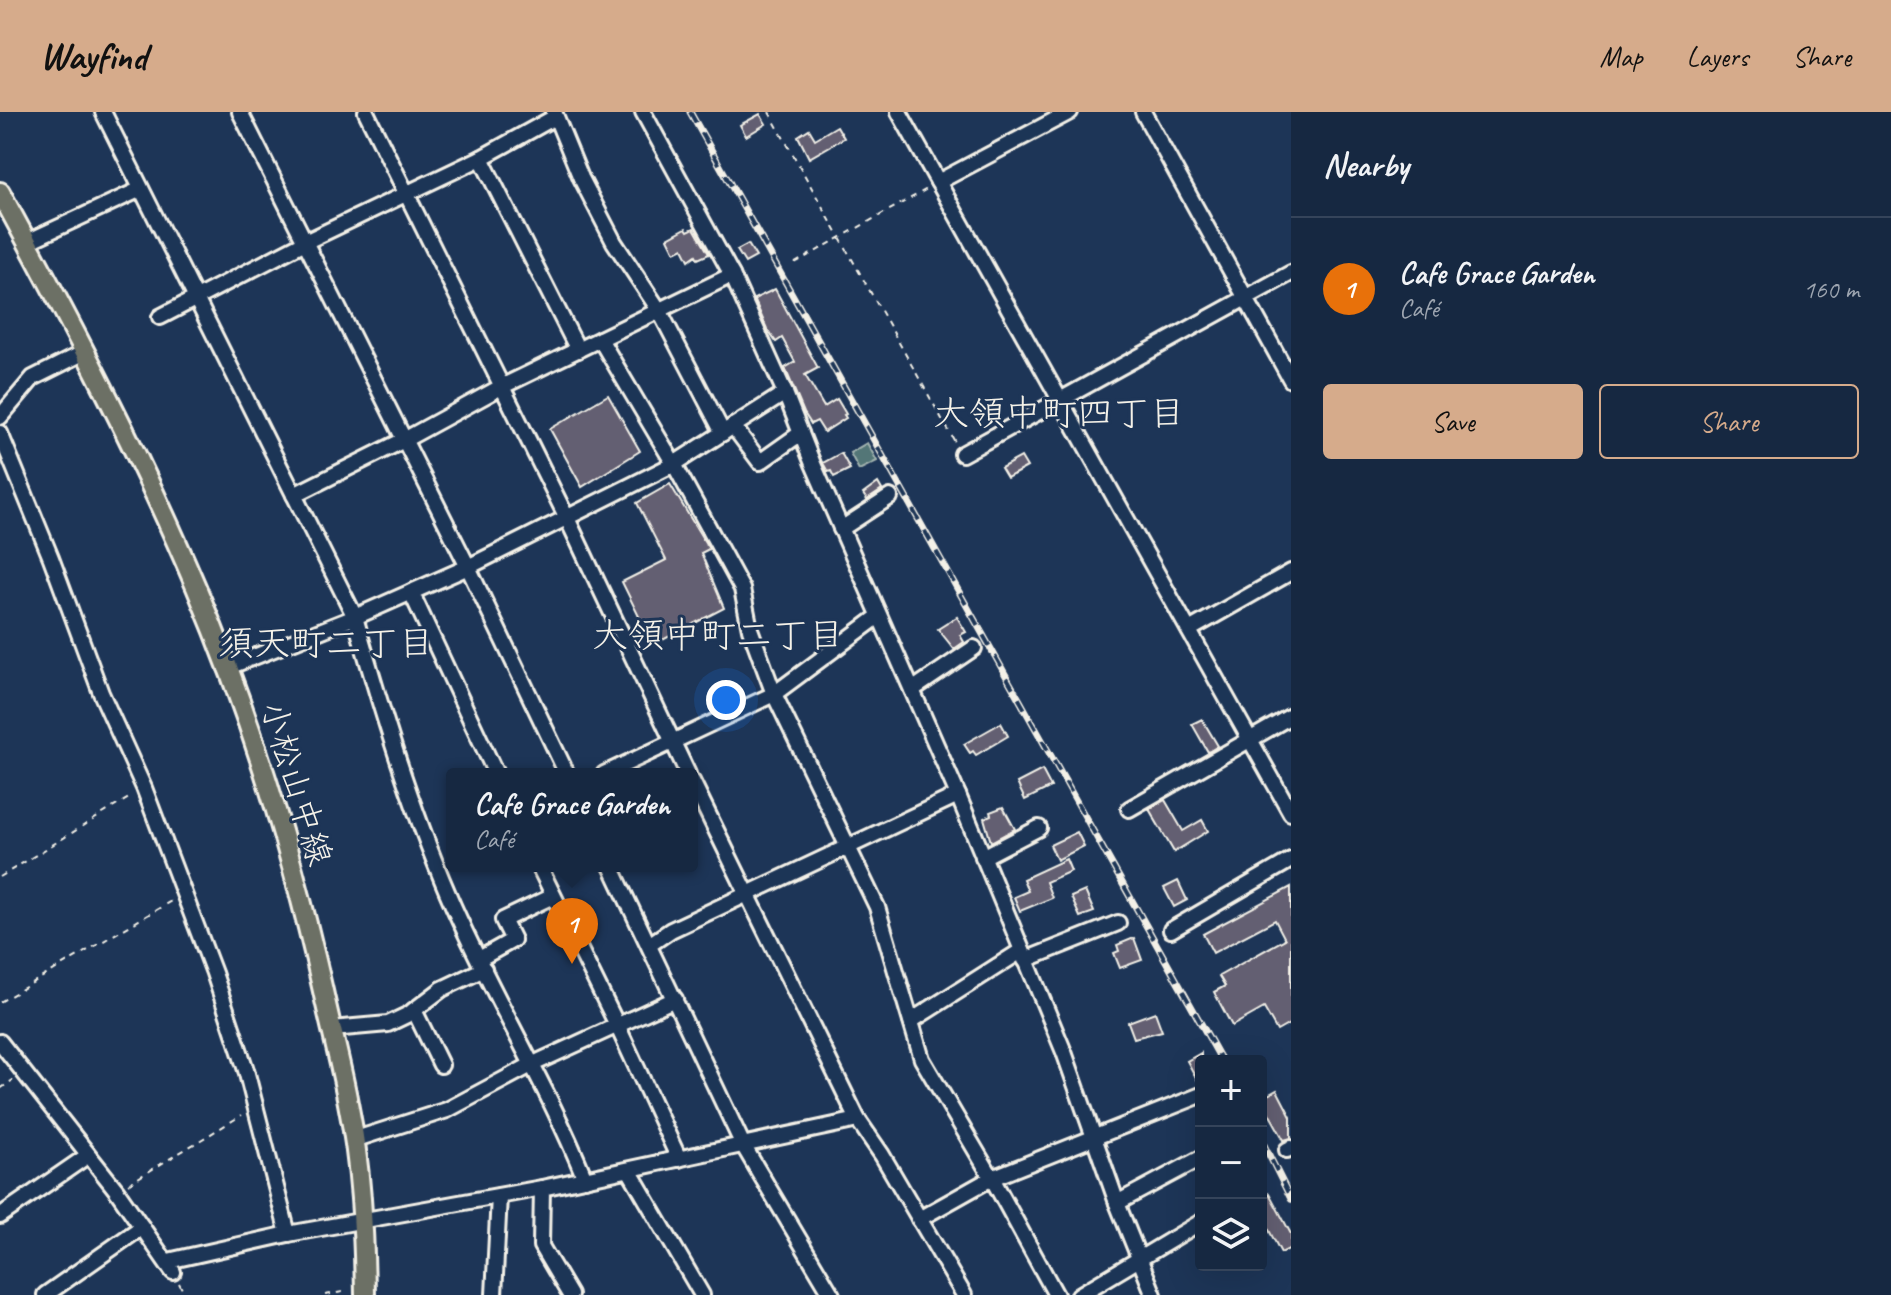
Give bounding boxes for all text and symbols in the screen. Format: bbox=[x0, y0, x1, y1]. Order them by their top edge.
text: Wayfind bbox=[40, 33, 147, 80]
text: Map bbox=[1600, 39, 1643, 74]
text: Layers bbox=[1687, 39, 1748, 74]
text: Share bbox=[1792, 39, 1851, 74]
text: Nearby bbox=[1323, 143, 1409, 186]
text: Cafe Grace Garden bbox=[1399, 254, 1594, 292]
text: 1 bbox=[1343, 273, 1355, 306]
text: 160 m bbox=[1803, 273, 1859, 306]
text: Café bbox=[1399, 292, 1439, 325]
button: Save bbox=[1323, 384, 1583, 459]
button: Share bbox=[1599, 384, 1859, 459]
district label: 大領中町四丁目 bbox=[933, 390, 1185, 436]
district label: 大領中町二丁目 bbox=[592, 612, 844, 658]
district label: 須天町二丁目 bbox=[218, 620, 434, 666]
your location bbox=[706, 680, 746, 720]
street label: 小松山中線 bbox=[251, 696, 342, 871]
popup bbox=[446, 768, 698, 872]
text: Cafe Grace Garden bbox=[474, 785, 670, 823]
text: Café bbox=[474, 823, 514, 856]
pin: 1 bbox=[546, 898, 598, 964]
map controls bbox=[1195, 1055, 1267, 1271]
button: + bbox=[1195, 1055, 1267, 1127]
button: − bbox=[1195, 1127, 1267, 1199]
button: layers bbox=[1195, 1199, 1267, 1271]

